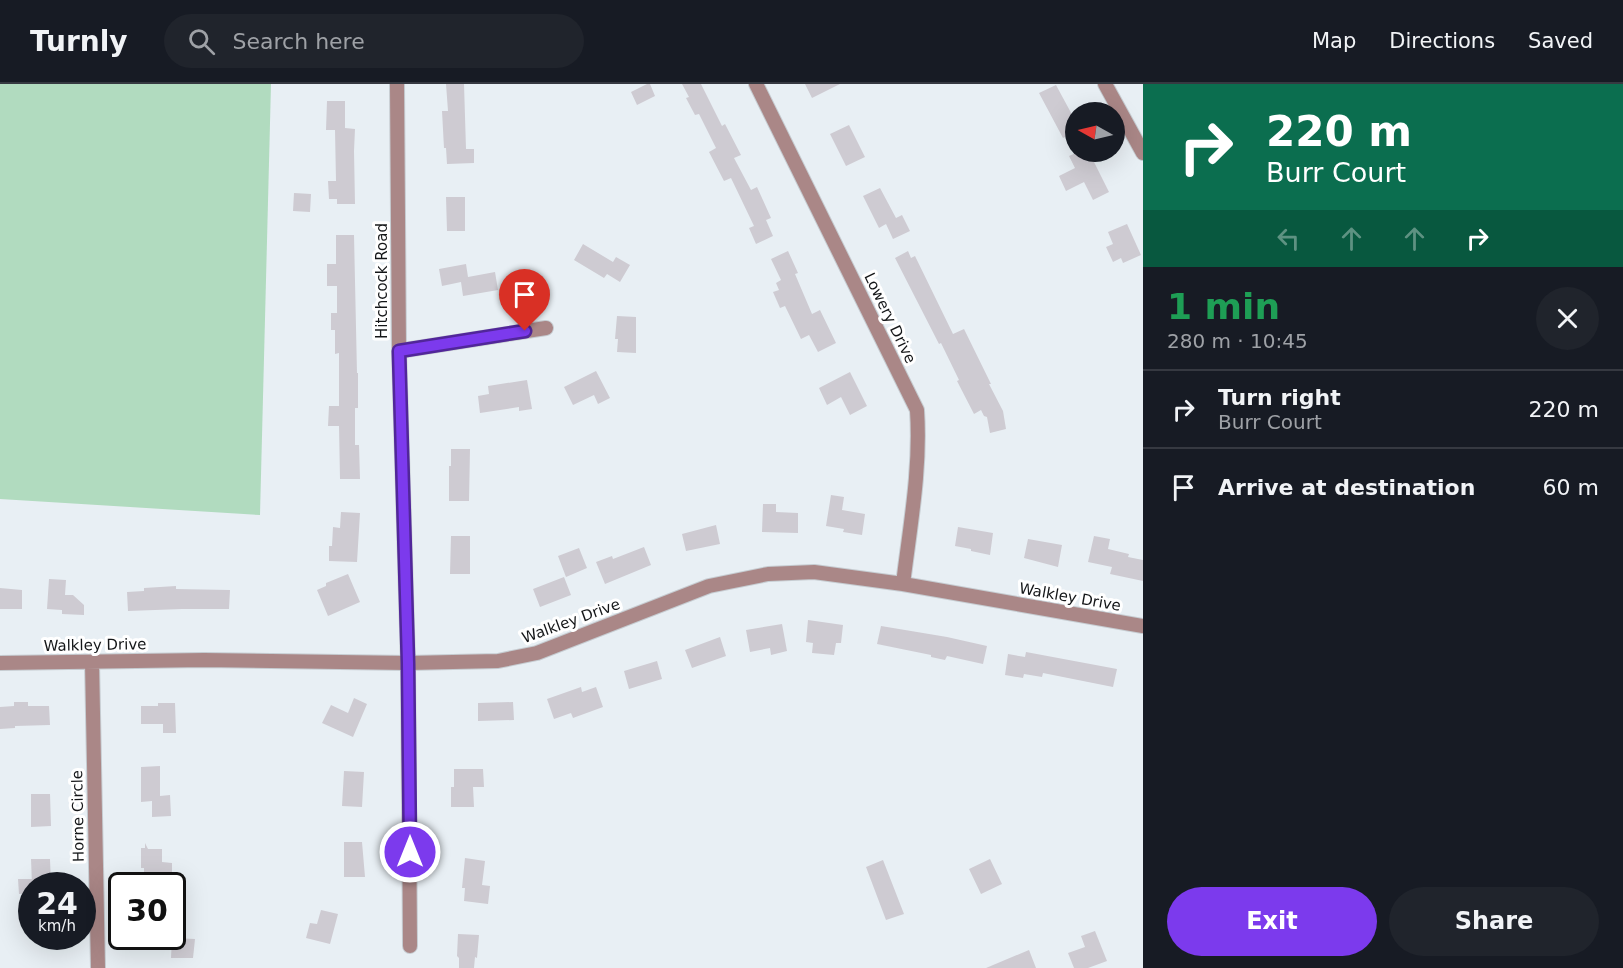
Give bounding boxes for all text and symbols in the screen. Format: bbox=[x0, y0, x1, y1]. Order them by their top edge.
search box bbox=[164, 14, 584, 68]
text: Turnly bbox=[30, 25, 128, 58]
icon: search bbox=[185, 25, 218, 58]
text: Search here bbox=[233, 29, 365, 54]
text: Map bbox=[1312, 29, 1356, 53]
text: Directions bbox=[1389, 29, 1495, 53]
text: Saved bbox=[1528, 29, 1593, 53]
north arrow bbox=[1065, 102, 1125, 162]
map controls bbox=[1065, 102, 1125, 162]
text: 220 m bbox=[1266, 107, 1412, 156]
icon: right bbox=[1167, 108, 1245, 186]
text: Burr Court bbox=[1266, 157, 1406, 188]
icon: left bbox=[1272, 222, 1305, 255]
icon: ahead bbox=[1335, 222, 1368, 255]
icon: ahead bbox=[1398, 222, 1431, 255]
icon: right bbox=[1461, 222, 1494, 255]
street label: Hitchcock Road bbox=[373, 223, 391, 339]
pin bbox=[499, 269, 550, 331]
street label: Lowery Drive bbox=[860, 270, 920, 366]
icon: arrive bbox=[508, 278, 541, 311]
text: 1 min bbox=[1167, 286, 1280, 327]
button: close bbox=[1536, 287, 1599, 350]
text: 280 m · 10:45 bbox=[1167, 329, 1308, 353]
text: Turn right bbox=[1218, 385, 1341, 410]
icon: right bbox=[1167, 393, 1200, 426]
text: 220 m bbox=[1529, 397, 1599, 422]
text: Burr Court bbox=[1218, 410, 1322, 434]
icon: arrive bbox=[1167, 471, 1200, 504]
text: Arrive at destination bbox=[1218, 475, 1475, 500]
text: 60 m bbox=[1543, 475, 1599, 500]
street label: Walkley Drive bbox=[1018, 579, 1122, 615]
street label: Walkley Drive bbox=[520, 595, 622, 647]
street label: Walkley Drive bbox=[43, 635, 147, 655]
street label: Horne Circle bbox=[68, 770, 88, 862]
position arrow bbox=[378, 820, 442, 884]
speed limit sign: 30 bbox=[108, 872, 186, 950]
text: 24 bbox=[36, 886, 78, 921]
button: Exit bbox=[1167, 887, 1377, 956]
button: Share bbox=[1389, 887, 1599, 956]
text: km/h bbox=[38, 917, 76, 935]

